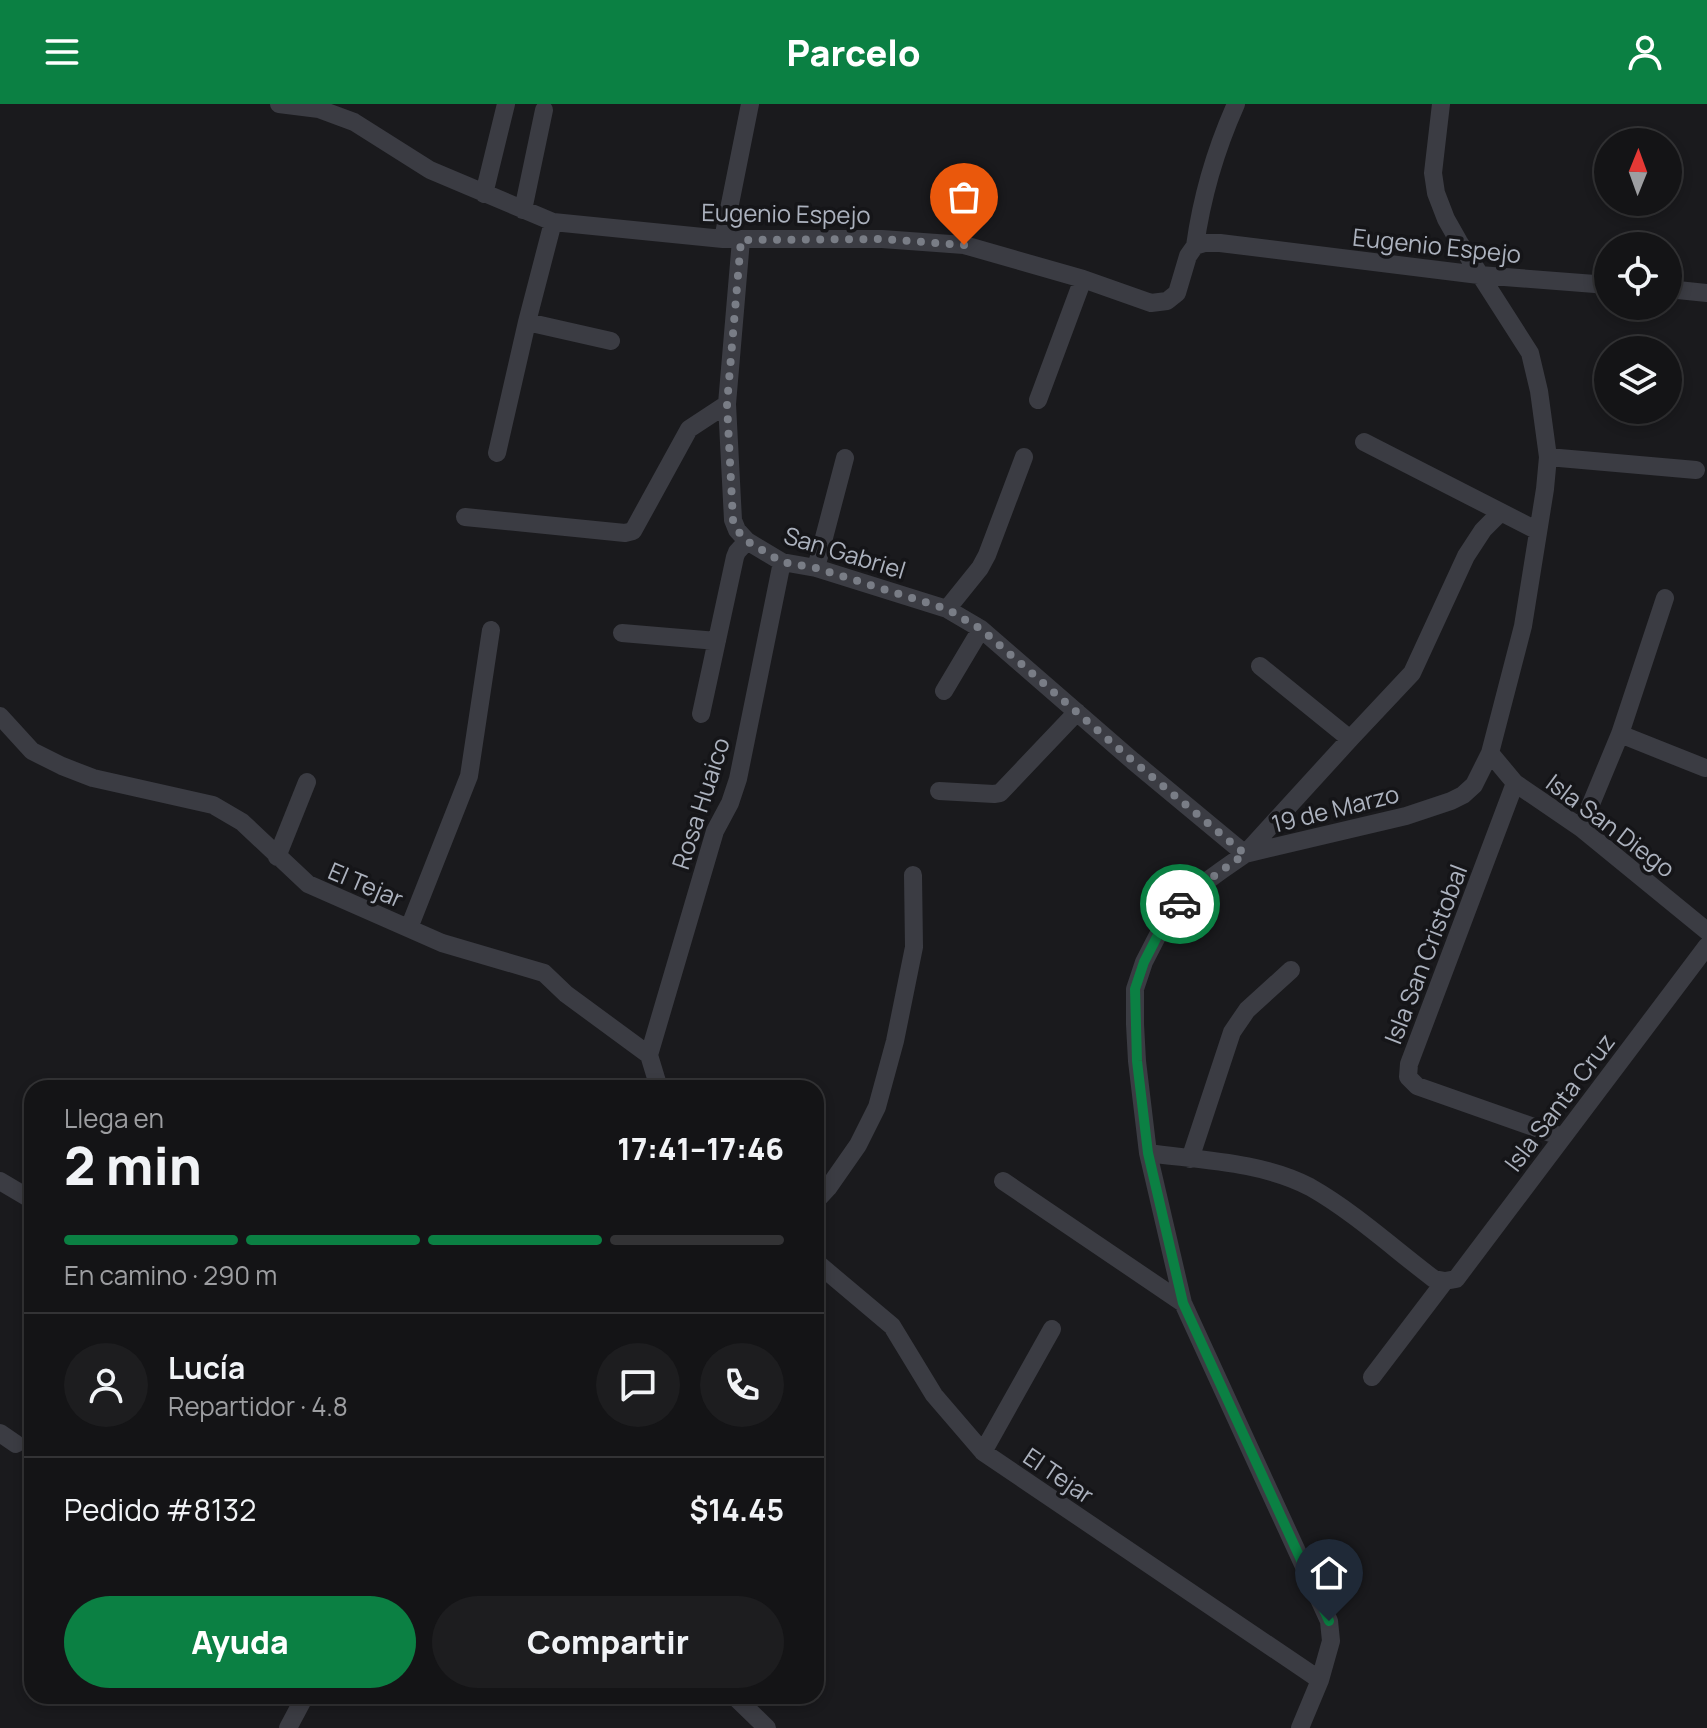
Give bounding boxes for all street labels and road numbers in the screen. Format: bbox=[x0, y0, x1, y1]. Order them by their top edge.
street label: Eugenio Espejo bbox=[701, 195, 871, 231]
street label: Eugenio Espejo bbox=[1351, 220, 1523, 270]
street label: San Gabriel bbox=[780, 518, 910, 586]
street label: Rosa Huaico bbox=[663, 733, 737, 873]
street label: Isla San Diego bbox=[1540, 766, 1682, 884]
street label: 19 de Marzo bbox=[1268, 776, 1402, 840]
street label: El Tejar bbox=[323, 853, 409, 915]
street label: Isla San Cristobal bbox=[1376, 860, 1474, 1048]
street label: Isla Santa Cruz bbox=[1496, 1026, 1622, 1178]
street label: El Tejar bbox=[1017, 1439, 1101, 1511]

